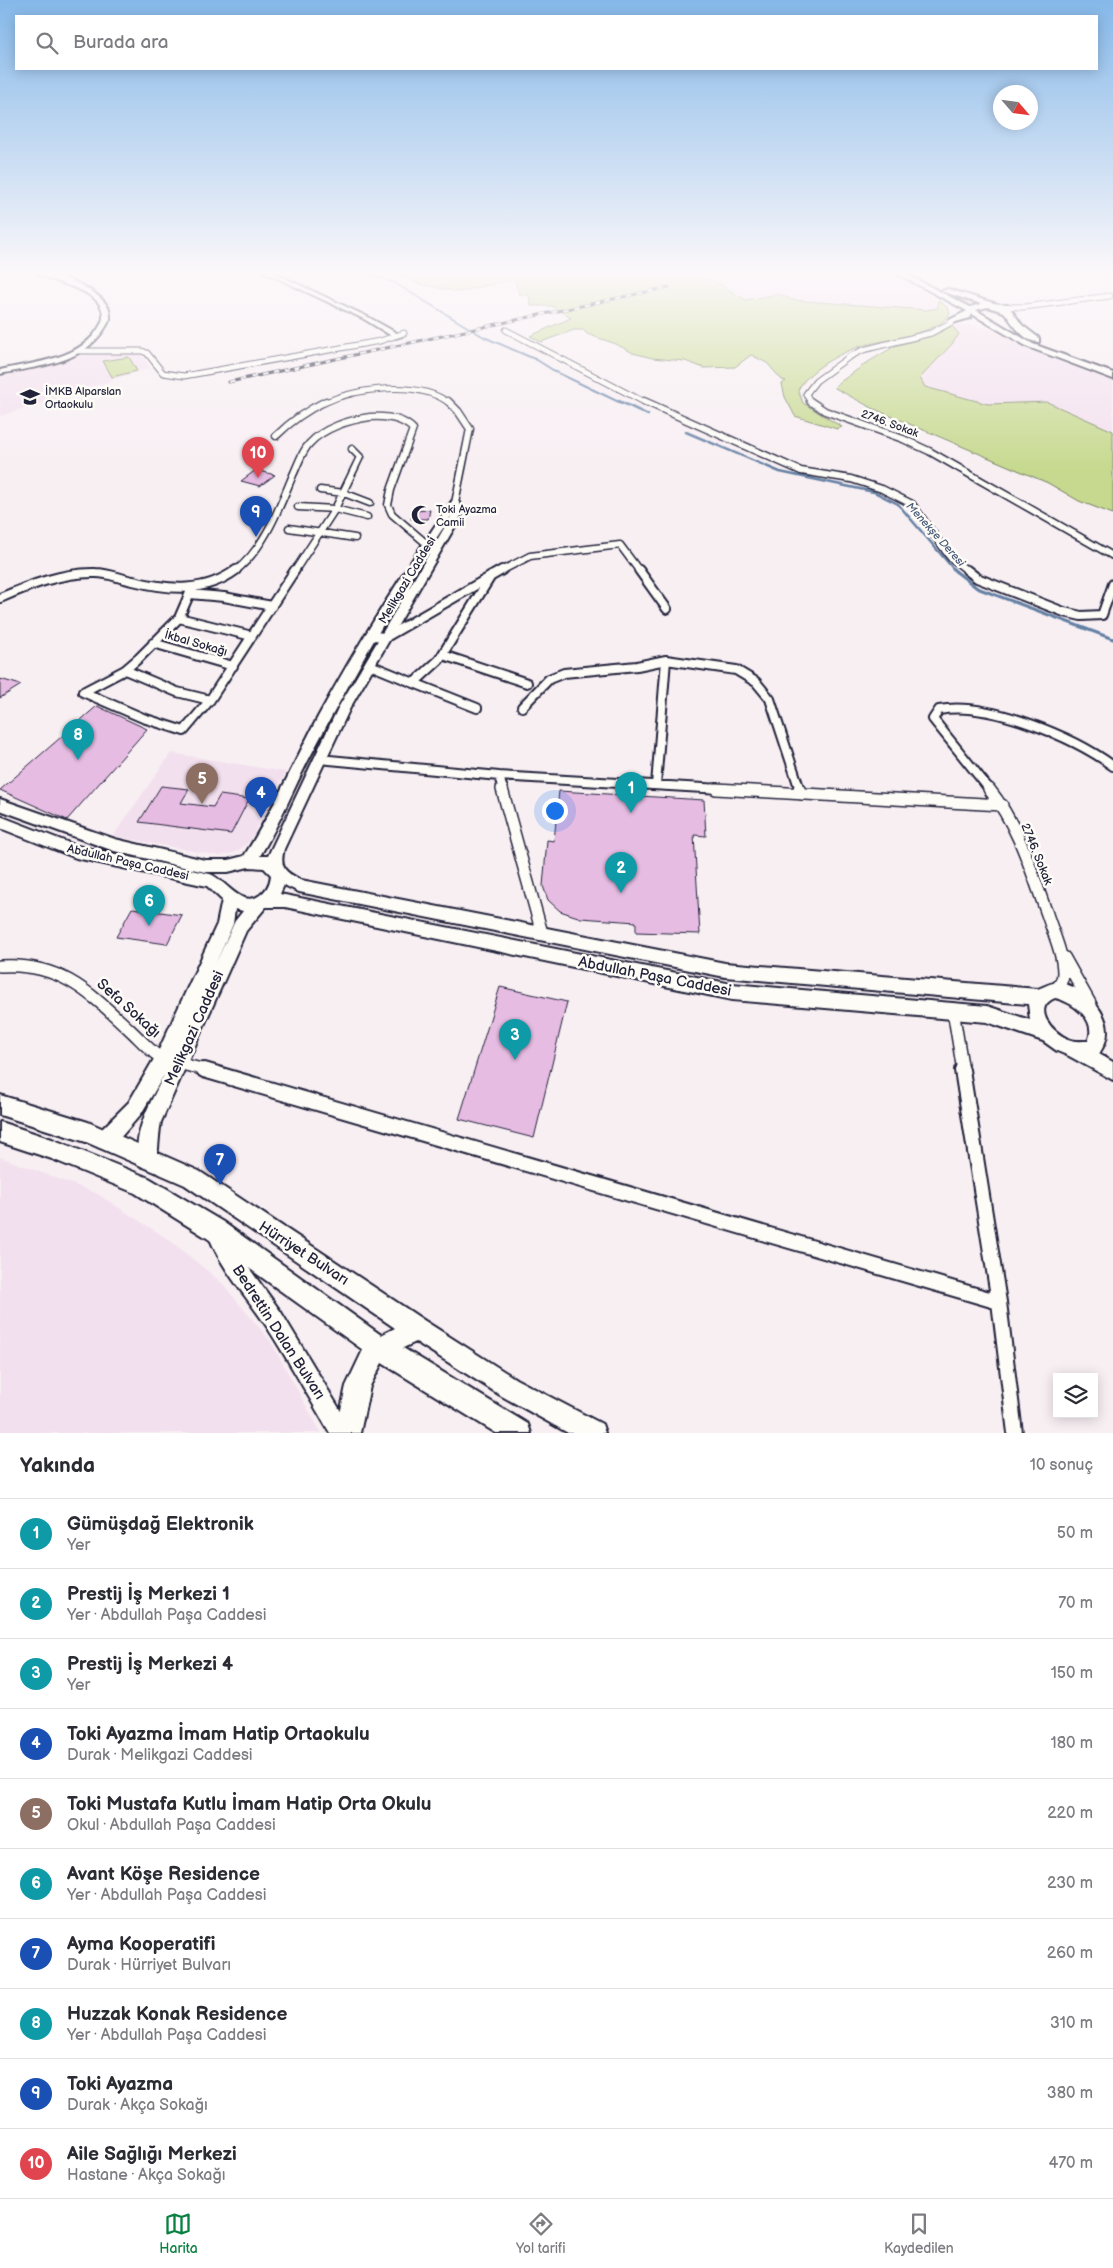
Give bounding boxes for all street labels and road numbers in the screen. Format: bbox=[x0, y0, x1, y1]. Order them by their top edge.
street label: 2746. Sokak bbox=[859, 407, 921, 440]
street label: Melikgazi Caddesi bbox=[375, 534, 439, 627]
street label: İkbal Sokağı bbox=[163, 626, 230, 660]
street label: 2746. Sokak bbox=[1017, 821, 1056, 887]
street label: Abdullah Paşa Caddesi bbox=[66, 841, 190, 884]
street label: Abdullah Paşa Caddesi bbox=[577, 952, 733, 1001]
street label: Melikgazi Caddesi bbox=[161, 968, 228, 1089]
street label: Sefa Sokağı bbox=[93, 975, 165, 1042]
street label: Hürriyet Bulvarı bbox=[255, 1217, 352, 1290]
street label: Bedrettin Dalan Bulvarı bbox=[228, 1261, 329, 1403]

